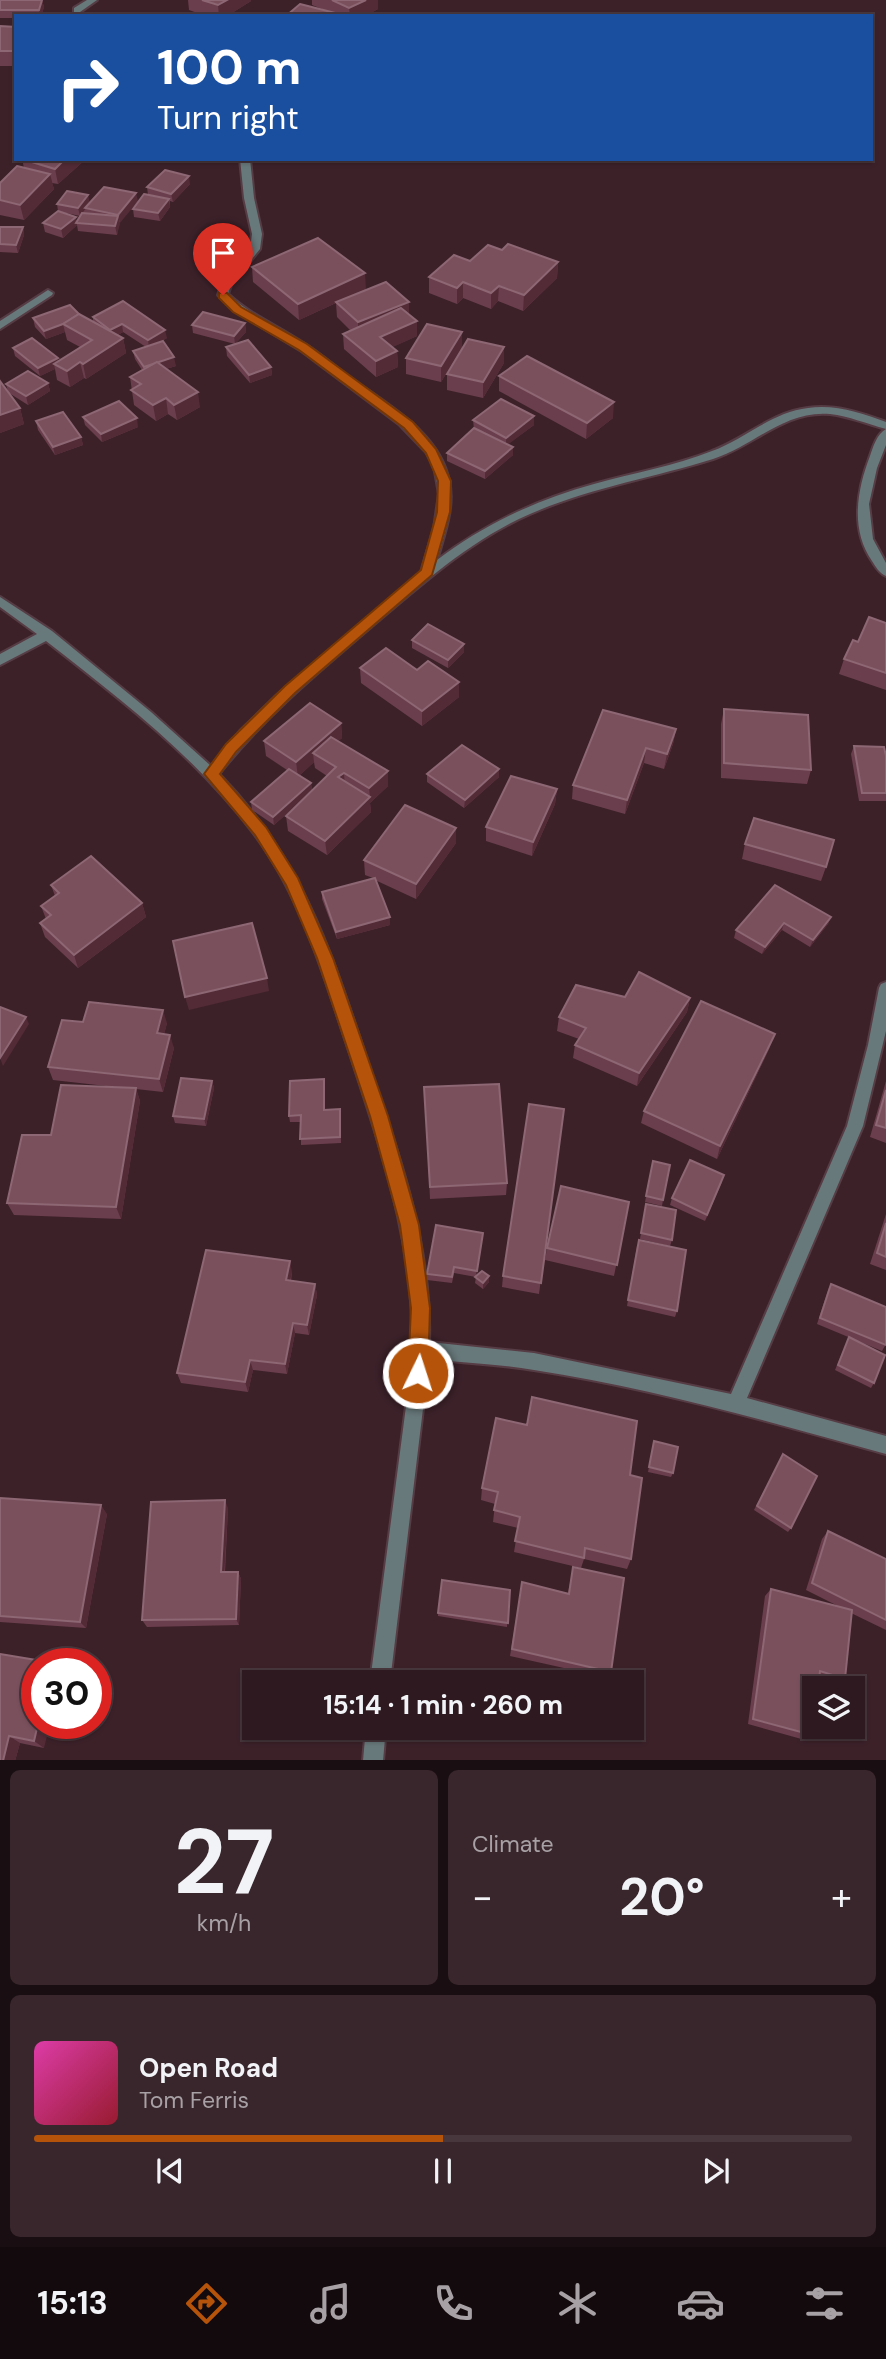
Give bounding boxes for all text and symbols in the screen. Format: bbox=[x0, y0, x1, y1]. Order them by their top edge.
text: 100 m bbox=[157, 35, 301, 99]
icon: right bbox=[42, 42, 133, 133]
text: Turn right bbox=[157, 97, 299, 139]
pin bbox=[193, 223, 253, 295]
icon: arrive bbox=[204, 234, 242, 272]
position arrow bbox=[381, 1336, 455, 1410]
speed limit sign: 30 bbox=[21, 1648, 112, 1739]
map controls bbox=[802, 1676, 865, 1739]
button: layers bbox=[802, 1676, 865, 1739]
text: 15:14 · 1 min · 260 m bbox=[323, 1688, 563, 1722]
text: 27 bbox=[174, 1803, 274, 1921]
text: Climate bbox=[472, 1829, 554, 1859]
text: 20° bbox=[619, 1863, 705, 1931]
text: − bbox=[472, 1872, 493, 1922]
text: + bbox=[831, 1872, 852, 1922]
text: km/h bbox=[197, 1908, 251, 1938]
text: Open Road bbox=[139, 2051, 278, 2085]
text: Tom Ferris bbox=[139, 2085, 249, 2115]
icon: previous bbox=[151, 2152, 189, 2190]
icon: pause bbox=[424, 2152, 462, 2190]
icon: next bbox=[697, 2152, 735, 2190]
icon: directions bbox=[182, 2279, 231, 2328]
icon: music bbox=[306, 2279, 355, 2328]
icon: phone bbox=[429, 2279, 478, 2328]
icon: climate bbox=[553, 2279, 602, 2328]
icon: car bbox=[676, 2279, 725, 2328]
icon: filters bbox=[800, 2279, 849, 2328]
text: 15:13 bbox=[37, 2282, 108, 2324]

